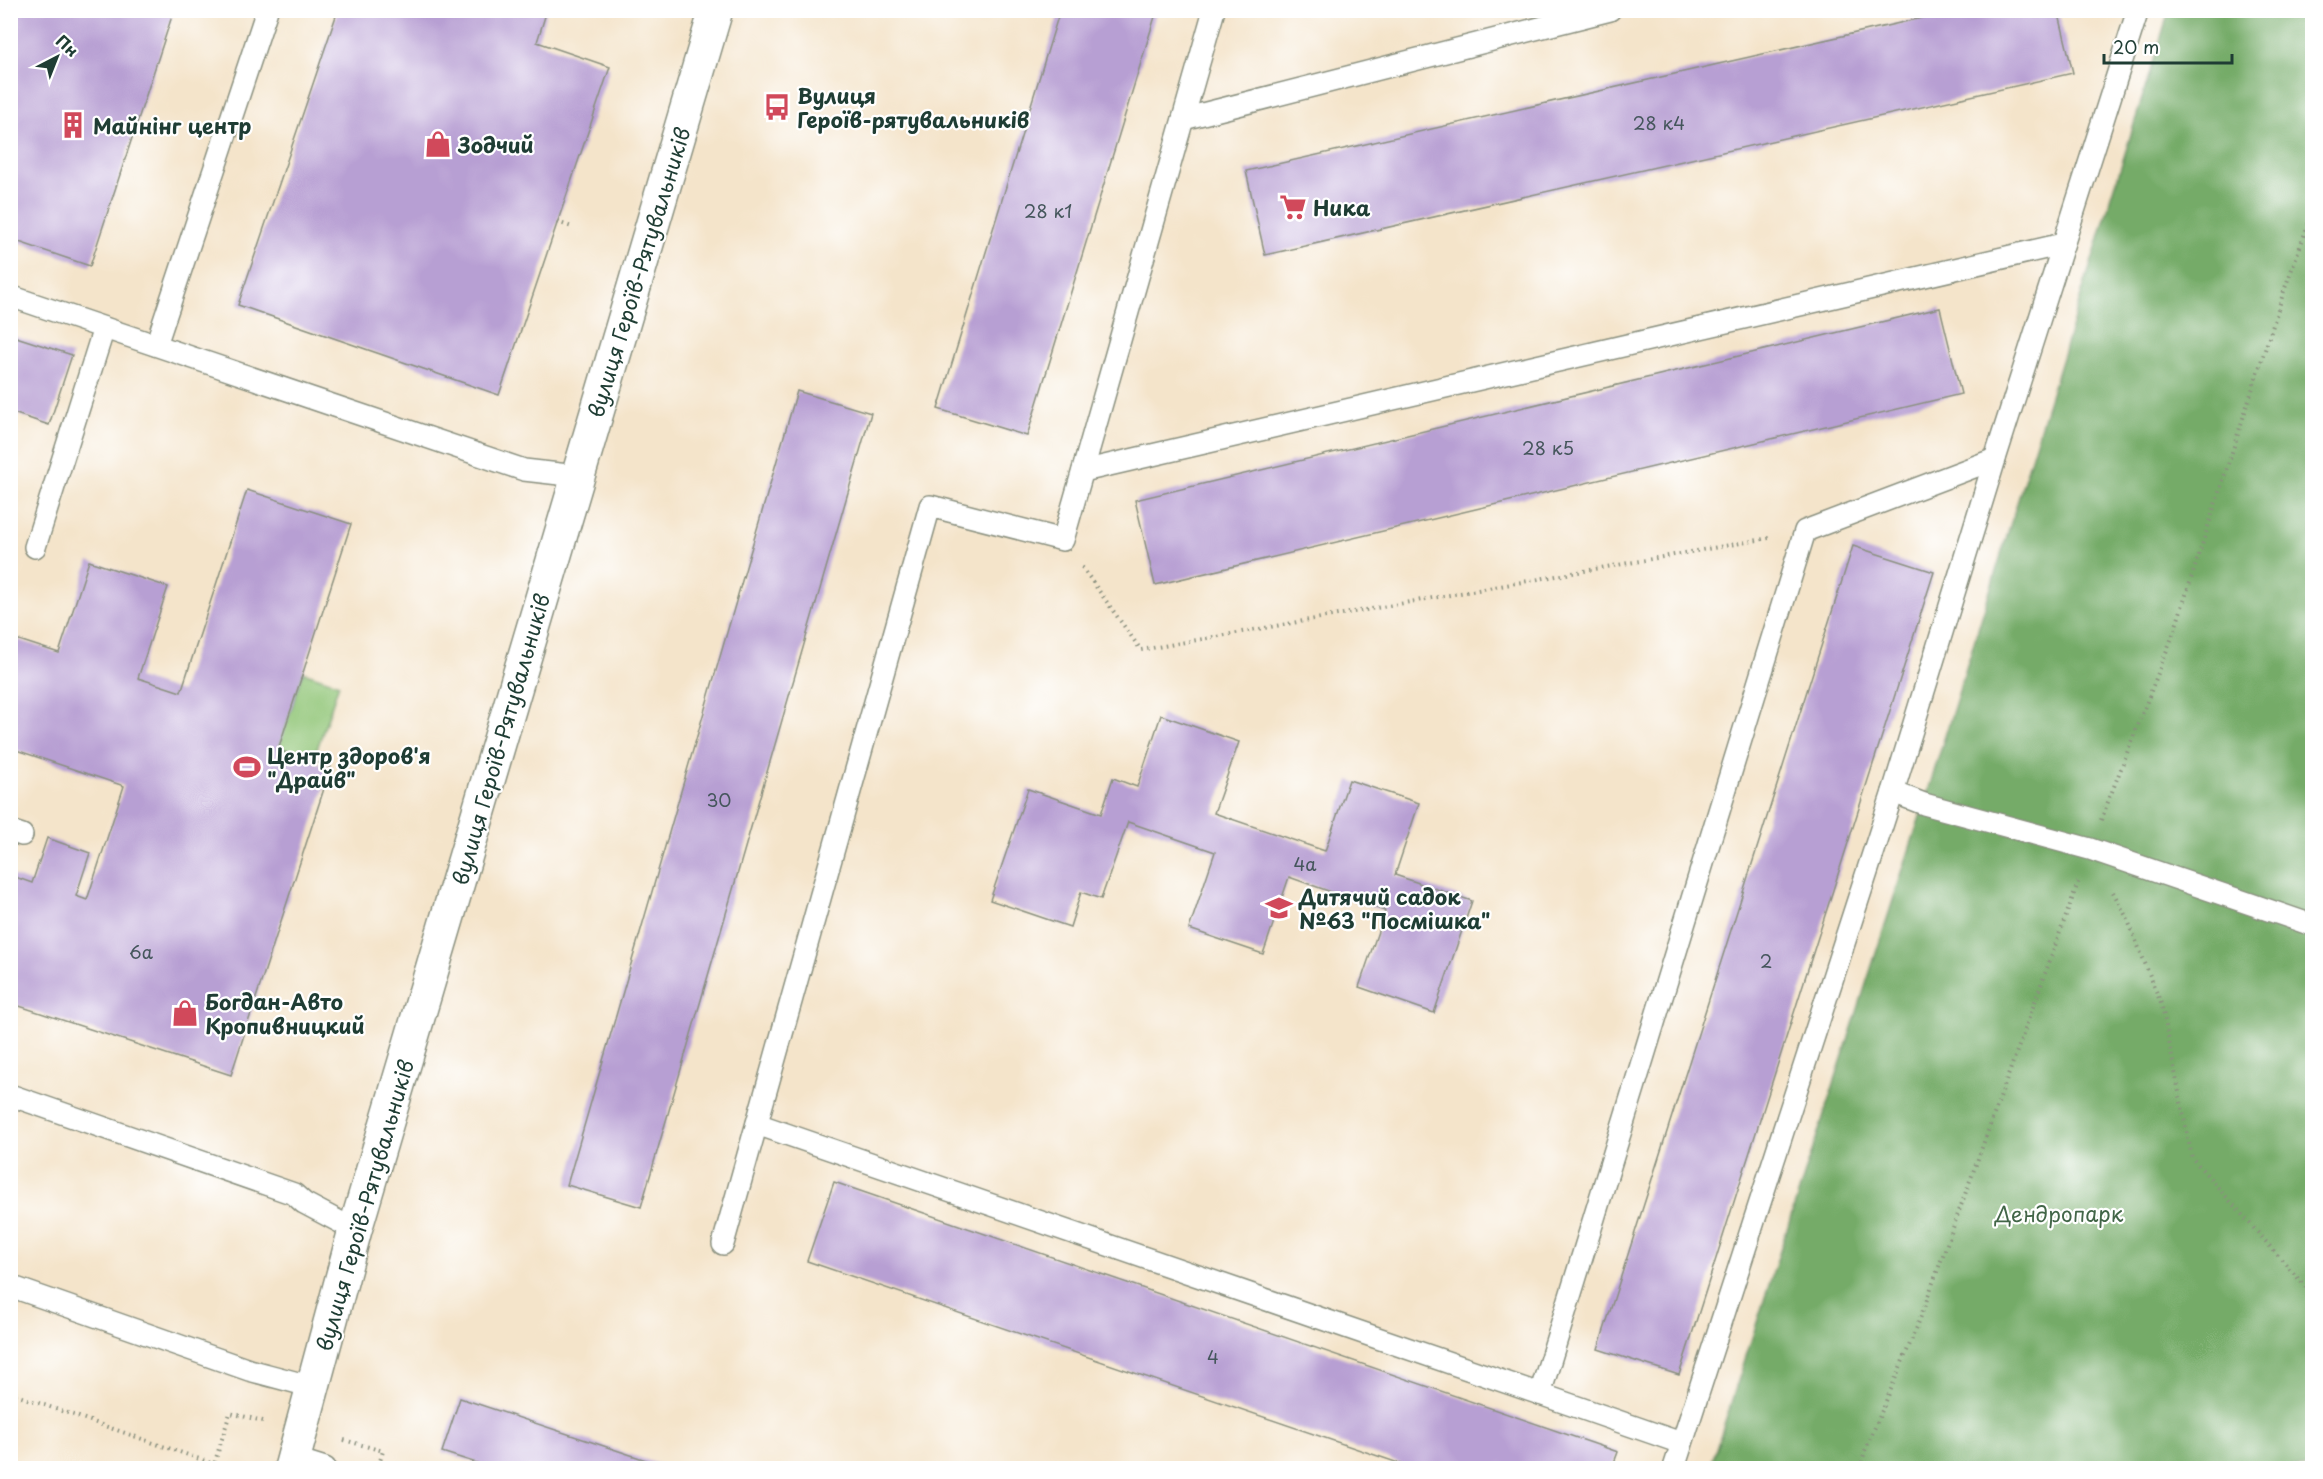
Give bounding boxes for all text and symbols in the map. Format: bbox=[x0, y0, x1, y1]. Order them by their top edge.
north arrow bbox=[27, 27, 87, 87]
scale bar bbox=[2104, 27, 2232, 65]
text: Пн bbox=[51, 28, 84, 62]
text: 20 m bbox=[2113, 33, 2159, 60]
place label: Вулиця Героїв-рятувальників bbox=[797, 79, 1029, 135]
bus stop icon: Вулиця Героїв-рятувальників bbox=[762, 92, 792, 122]
place label: Майнінг центр bbox=[93, 109, 252, 141]
house number: 28 к4 bbox=[1633, 109, 1685, 136]
building icon: Майнінг центр bbox=[58, 110, 88, 140]
street label: вулиця Героїв-Рятувальників bbox=[579, 123, 697, 421]
place label: Зодчий bbox=[457, 128, 534, 160]
shop icon: Зодчий bbox=[423, 129, 453, 159]
place label: Ника bbox=[1313, 191, 1371, 223]
supermarket icon: Ника bbox=[1278, 192, 1308, 222]
house number: 28 к1 bbox=[1024, 197, 1072, 224]
house number: 28 к5 bbox=[1522, 434, 1574, 461]
street label: вулиця Героїв-Рятувальників bbox=[443, 589, 557, 889]
place label: Центр здоров'я "Драйв" bbox=[267, 739, 431, 795]
sports icon: Центр здоров'я "Драйв" bbox=[232, 752, 262, 782]
house number: 30 bbox=[706, 786, 732, 813]
house number: 4а bbox=[1293, 850, 1317, 877]
place label: Дитячий садок №63 "Посмішка" bbox=[1298, 880, 1490, 936]
school or university icon: Дитячий садок №63 "Посмішка" bbox=[1264, 893, 1294, 923]
house number: 6а bbox=[129, 938, 154, 965]
house number: 2 bbox=[1760, 947, 1772, 974]
place label: Богдан-Авто Кропивницкий bbox=[205, 985, 365, 1041]
shop icon: Богдан-Авто Кропивницкий bbox=[170, 998, 200, 1028]
street label: вулиця Героїв-Рятувальників bbox=[307, 1055, 421, 1355]
park label: Дендропарк bbox=[1994, 1197, 2124, 1229]
house number: 4 bbox=[1207, 1343, 1219, 1370]

